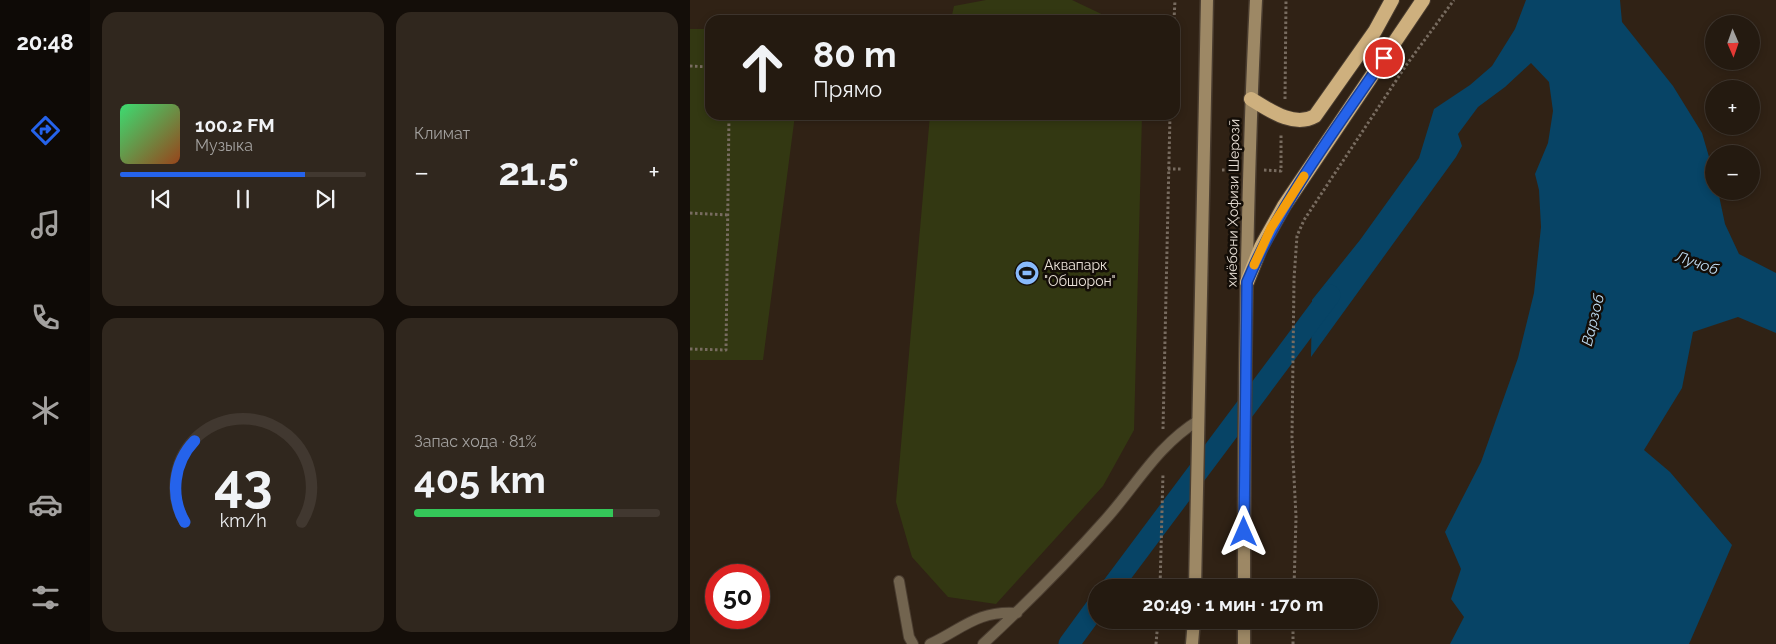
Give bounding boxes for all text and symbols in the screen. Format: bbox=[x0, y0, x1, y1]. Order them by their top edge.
north arrow bbox=[1705, 15, 1760, 70]
map controls bbox=[1705, 15, 1760, 200]
text: 20:48 bbox=[16, 29, 74, 55]
text: 80 m bbox=[813, 34, 897, 75]
icon: ahead bbox=[730, 35, 795, 100]
pin bbox=[1363, 37, 1405, 79]
icon: arrive bbox=[1370, 44, 1398, 72]
text: Прямо bbox=[813, 76, 882, 102]
button: + bbox=[1705, 80, 1760, 135]
icon: directions bbox=[28, 113, 63, 148]
text: 100.2 FM bbox=[195, 114, 275, 136]
street label: хиёбони Ҳофизи Шерозӣ bbox=[1224, 119, 1242, 287]
text: Климат bbox=[414, 124, 470, 143]
text: Музыка bbox=[195, 136, 253, 155]
button: − bbox=[1705, 145, 1760, 200]
text: 21.5° bbox=[498, 149, 579, 194]
text: − bbox=[414, 156, 429, 189]
text: + bbox=[648, 156, 660, 189]
icon: previous bbox=[147, 185, 175, 213]
icon: pause bbox=[229, 185, 257, 213]
icon: next bbox=[311, 185, 339, 213]
icon: music bbox=[28, 207, 63, 242]
water label: Лучоб bbox=[1672, 247, 1722, 279]
place label: Аквапарк "Обшорон" bbox=[1044, 257, 1116, 289]
sports icon: Аквапарк "Обшорон" bbox=[1014, 260, 1040, 286]
water label: Варзоб bbox=[1578, 291, 1608, 348]
icon: phone bbox=[28, 300, 63, 335]
icon: climate bbox=[28, 393, 63, 428]
text: Запас хода · 81% bbox=[414, 432, 537, 451]
text: 43 bbox=[214, 452, 272, 513]
text: 405 km bbox=[414, 457, 546, 502]
icon: car bbox=[28, 487, 63, 522]
position arrow bbox=[1217, 505, 1269, 557]
text: km/h bbox=[219, 510, 267, 531]
speed limit sign: 50 bbox=[705, 564, 770, 629]
icon: filters bbox=[28, 580, 63, 615]
text: 20:49 · 1 мин · 170 m bbox=[1143, 593, 1323, 615]

